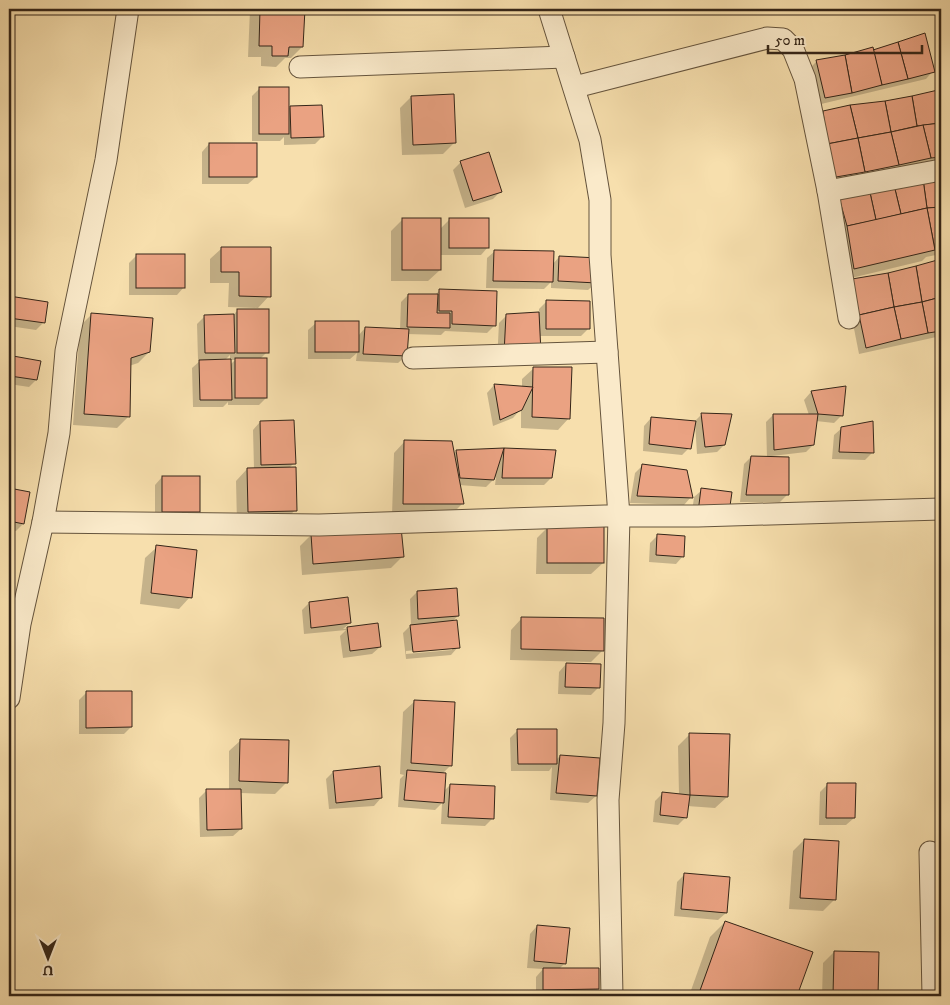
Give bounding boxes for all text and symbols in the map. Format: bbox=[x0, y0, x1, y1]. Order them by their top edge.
scale bar bbox=[768, 22, 921, 54]
text: 50 m bbox=[775, 31, 805, 50]
north arrow bbox=[22, 932, 72, 982]
text: U bbox=[42, 961, 53, 979]

